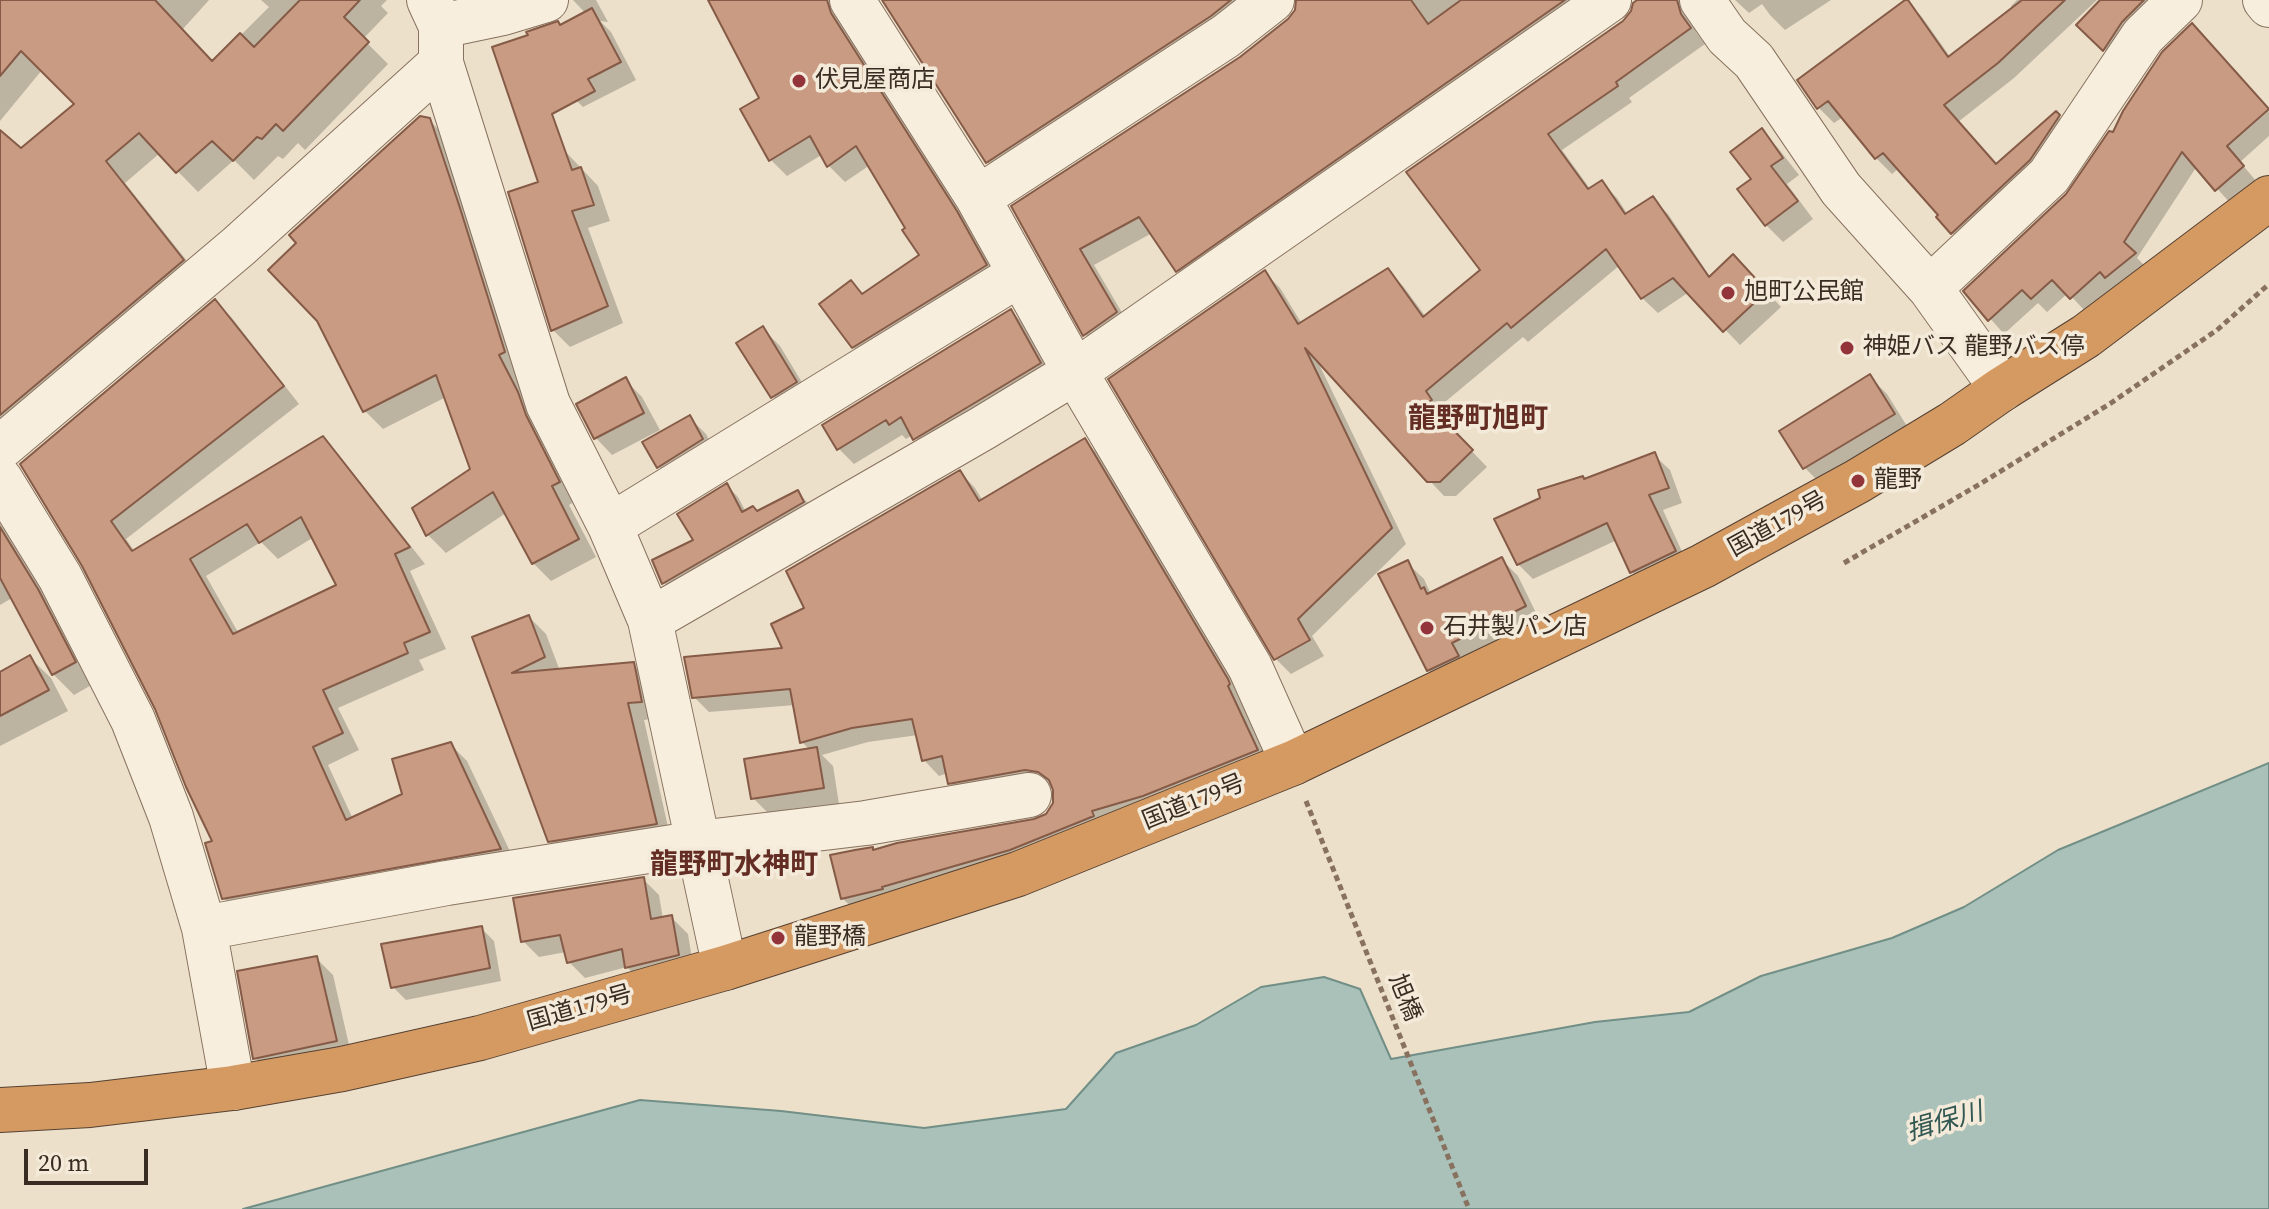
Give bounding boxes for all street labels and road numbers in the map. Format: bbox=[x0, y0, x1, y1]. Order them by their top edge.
street label: 国道179号 bbox=[1724, 486, 1832, 564]
street label: 国道179号 bbox=[1139, 769, 1249, 837]
street label: 旭橋 bbox=[1382, 970, 1426, 1026]
street label: 国道179号 bbox=[524, 980, 636, 1038]

